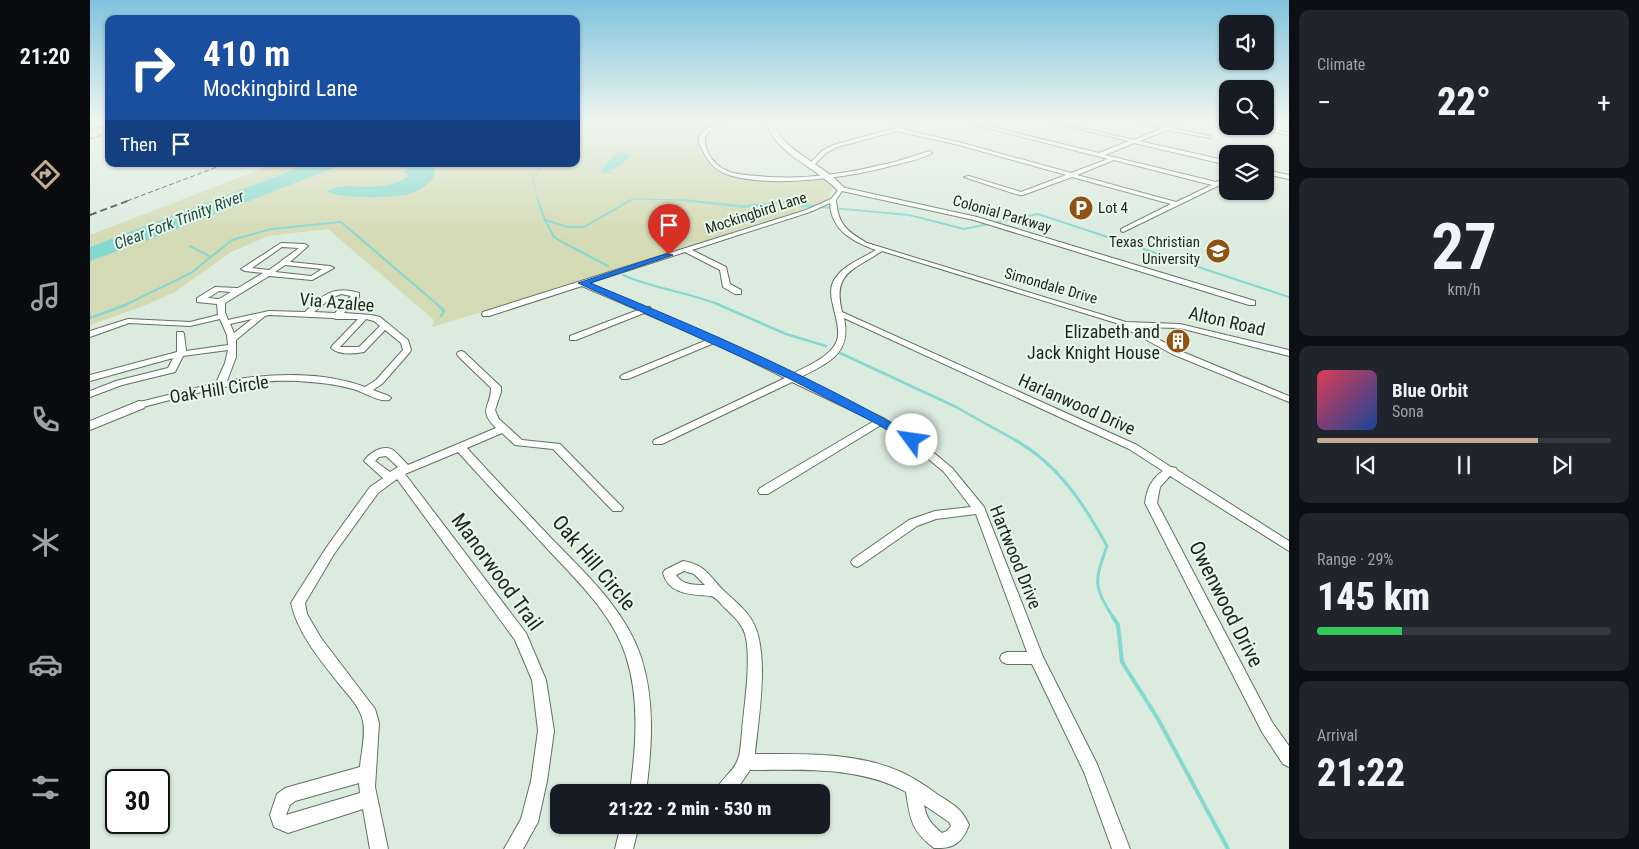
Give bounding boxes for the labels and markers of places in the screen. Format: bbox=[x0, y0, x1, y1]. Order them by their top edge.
parking icon: Lot 4 bbox=[1068, 195, 1094, 221]
place label: Lot 4 bbox=[1098, 199, 1128, 217]
pin bbox=[648, 204, 690, 255]
place label: Texas Christian University bbox=[1109, 233, 1200, 268]
school or university icon: Texas Christian University bbox=[1205, 238, 1231, 264]
place label: Elizabeth and Jack Knight House bbox=[1027, 321, 1160, 363]
building icon: Elizabeth and Jack Knight House bbox=[1165, 328, 1191, 354]

